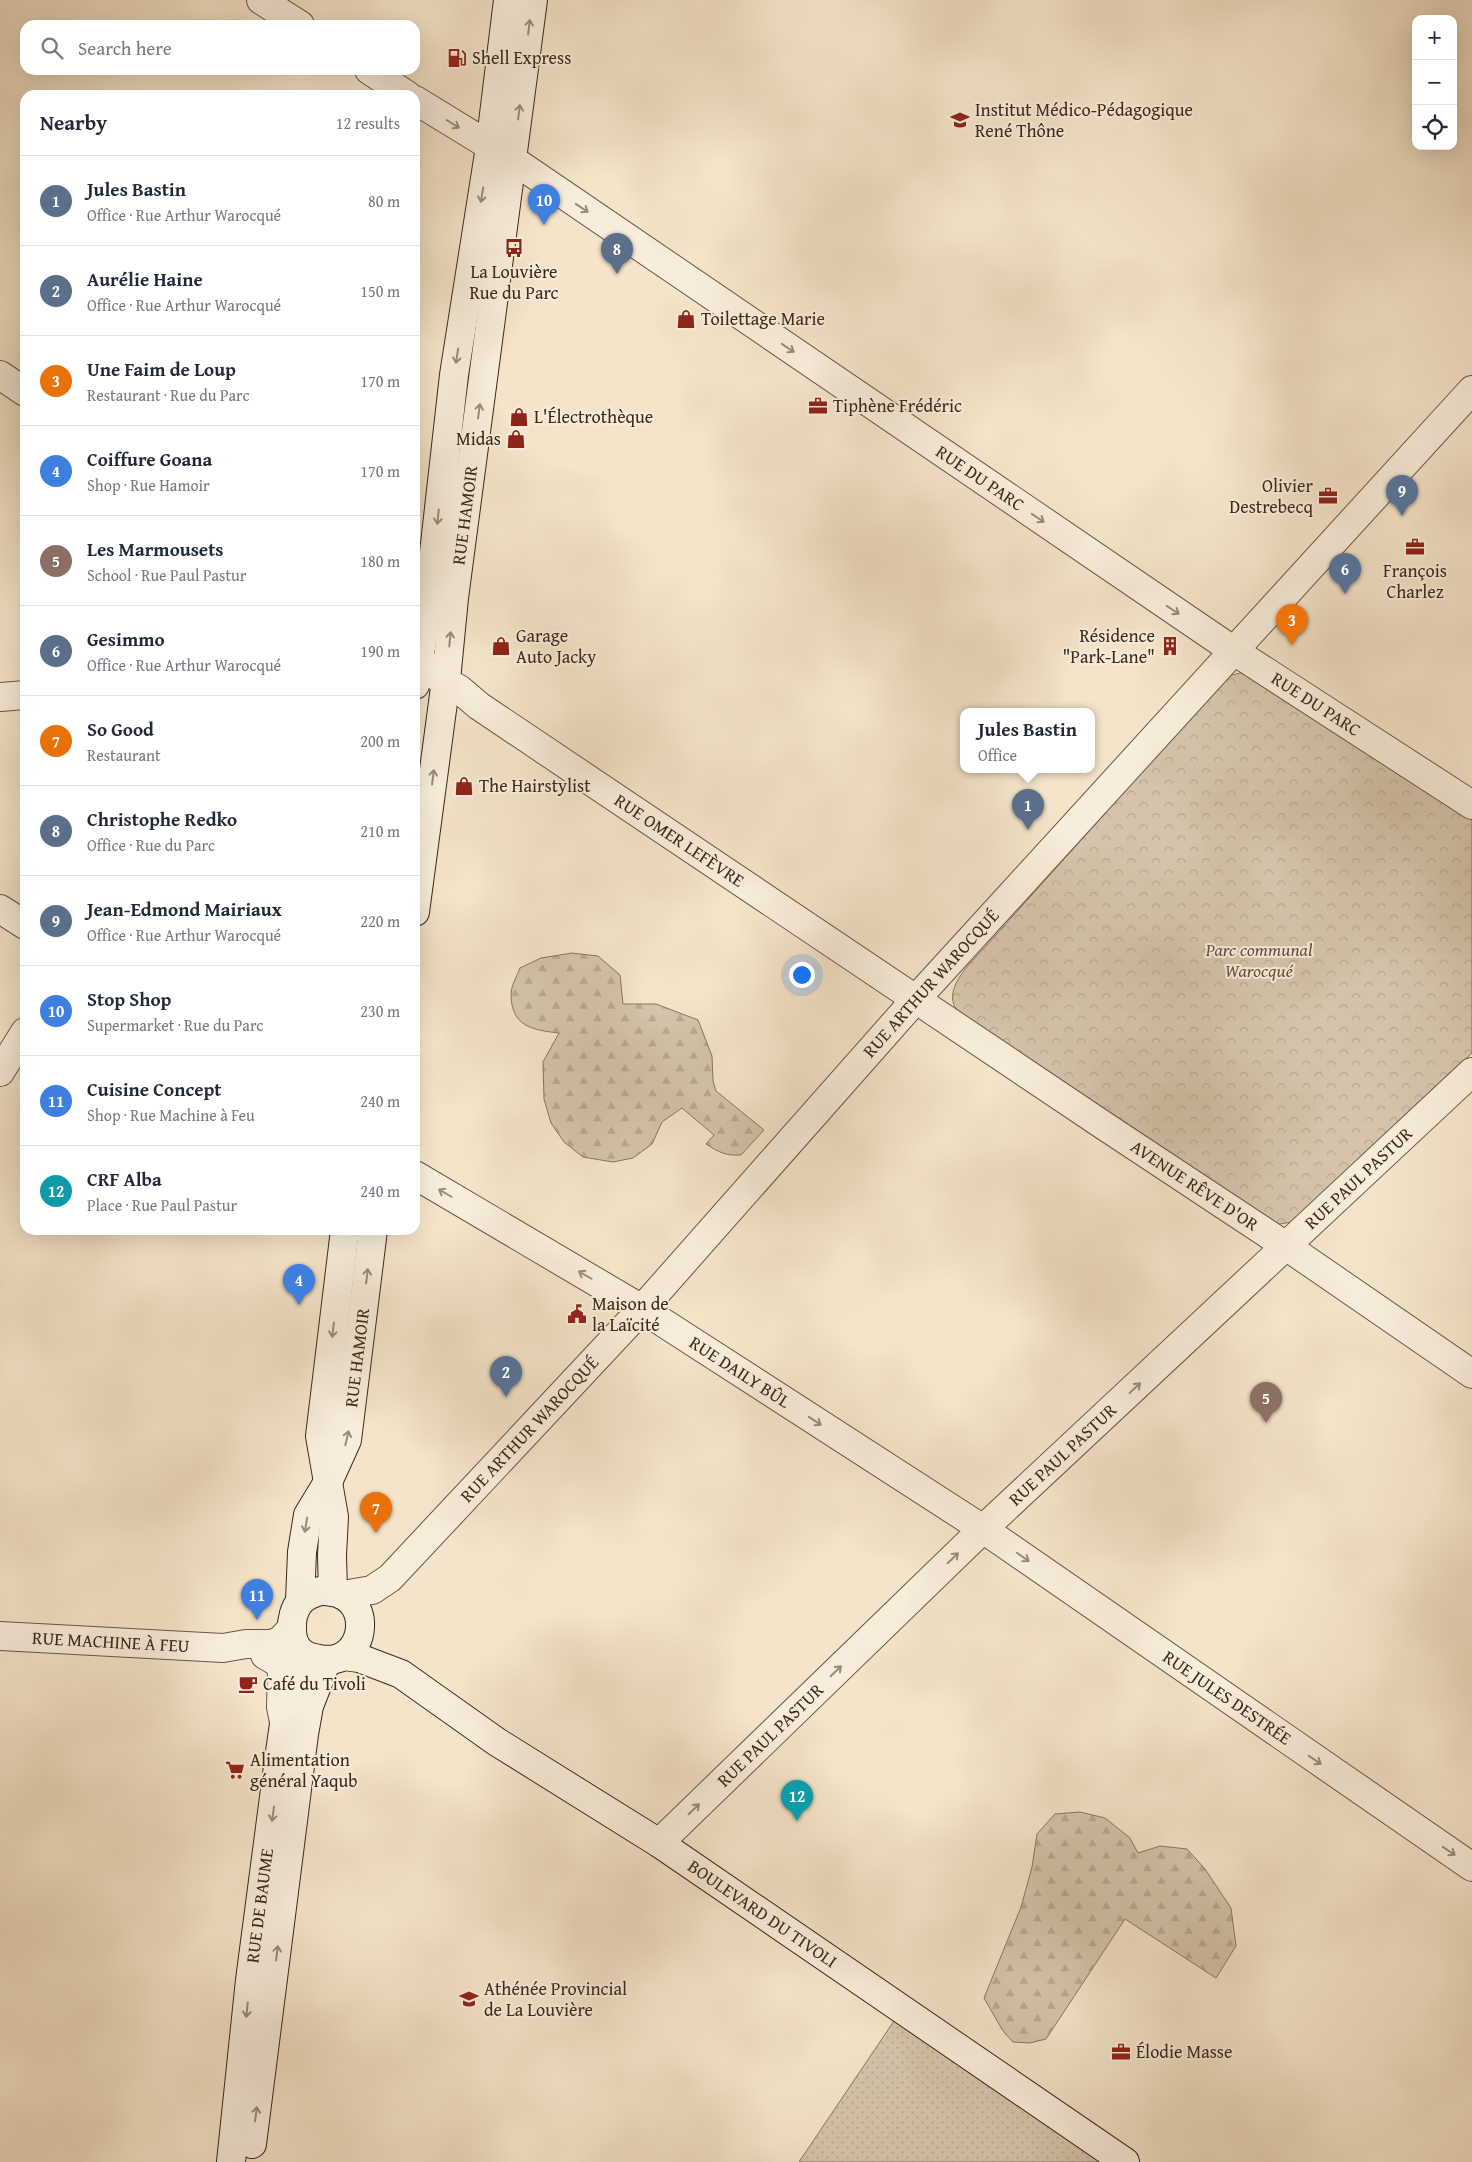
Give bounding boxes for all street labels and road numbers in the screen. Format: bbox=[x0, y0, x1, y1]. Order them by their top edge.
street label: RUE DU PARC bbox=[931, 438, 1030, 518]
street label: RUE HAMOIR bbox=[445, 463, 484, 566]
street label: RUE DU PARC bbox=[1266, 665, 1367, 743]
street label: RUE OMER LEFÈVRE bbox=[609, 787, 750, 894]
street label: RUE ARTHUR WAROCQUÉ bbox=[856, 903, 1005, 1063]
street label: RUE PAUL PASTUR bbox=[1298, 1120, 1419, 1235]
street label: AVENUE RÊVE D'OR bbox=[1125, 1133, 1265, 1238]
street label: RUE HAMOIR bbox=[337, 1306, 376, 1409]
street label: RUE DAILY BÛL bbox=[684, 1329, 796, 1414]
street label: RUE ARTHUR WAROCQUÉ bbox=[453, 1349, 605, 1508]
street label: RUE PAUL PASTUR bbox=[1002, 1396, 1123, 1512]
street label: RUE MACHINE À FEU bbox=[31, 1624, 190, 1659]
street label: RUE JULES DESTRÉE bbox=[1157, 1643, 1297, 1751]
street label: RUE PAUL PASTUR bbox=[710, 1676, 830, 1793]
street label: RUE DE BAUME bbox=[238, 1847, 280, 1965]
street label: BOULEVARD DU TIVOLI bbox=[683, 1853, 843, 1974]

